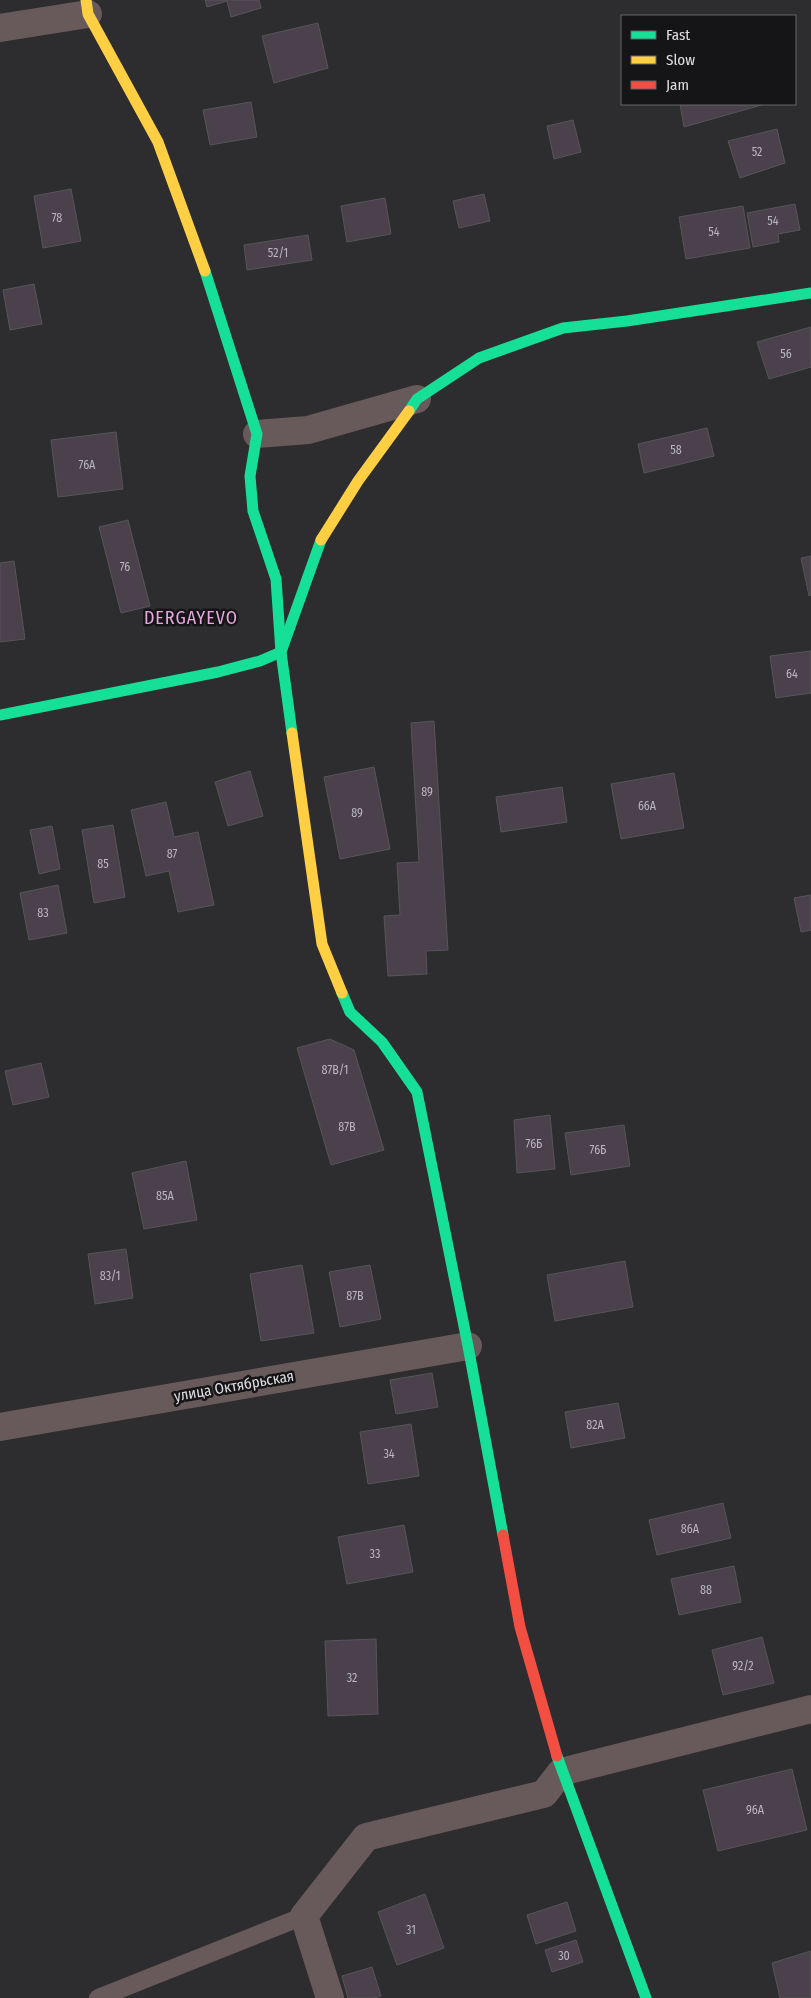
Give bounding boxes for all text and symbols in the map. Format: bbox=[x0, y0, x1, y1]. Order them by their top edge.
legend bbox=[621, 15, 796, 105]
text: Fast bbox=[666, 26, 690, 44]
text: Slow bbox=[666, 51, 695, 69]
text: Jam bbox=[666, 76, 689, 94]
house number: 52 bbox=[752, 145, 762, 159]
house number: 78 bbox=[52, 211, 62, 225]
house number: 54 bbox=[767, 214, 779, 228]
house number: 54 bbox=[708, 225, 720, 239]
house number: 52/1 bbox=[268, 246, 288, 260]
house number: 56 bbox=[780, 347, 792, 361]
house number: 58 bbox=[670, 443, 682, 457]
house number: 76А bbox=[79, 458, 96, 472]
house number: 76 bbox=[120, 560, 130, 574]
district label: DERGAYEVO bbox=[144, 607, 238, 629]
house number: 64 bbox=[786, 667, 798, 681]
house number: 89 bbox=[421, 785, 433, 799]
house number: 66А bbox=[638, 799, 657, 813]
house number: 89 bbox=[351, 806, 363, 820]
house number: 87 bbox=[167, 847, 177, 861]
house number: 85 bbox=[97, 857, 109, 871]
house number: 83 bbox=[37, 906, 49, 920]
house number: 87В/1 bbox=[322, 1063, 348, 1077]
house number: 87В bbox=[338, 1120, 356, 1134]
house number: 76Б bbox=[526, 1137, 542, 1151]
house number: 76Б bbox=[590, 1143, 606, 1157]
house number: 85А bbox=[156, 1189, 175, 1203]
house number: 83/1 bbox=[100, 1269, 120, 1283]
house number: 87В bbox=[346, 1289, 364, 1303]
street label: улица Октябрьская bbox=[173, 1367, 295, 1405]
house number: 82А bbox=[586, 1418, 604, 1432]
house number: 34 bbox=[383, 1447, 395, 1461]
house number: 86А bbox=[681, 1522, 700, 1536]
house number: 33 bbox=[370, 1547, 380, 1561]
house number: 88 bbox=[700, 1583, 712, 1597]
house number: 92/2 bbox=[732, 1659, 754, 1673]
house number: 32 bbox=[347, 1671, 357, 1685]
house number: 96А bbox=[746, 1803, 765, 1817]
house number: 31 bbox=[406, 1923, 416, 1937]
house number: 30 bbox=[558, 1949, 570, 1963]

